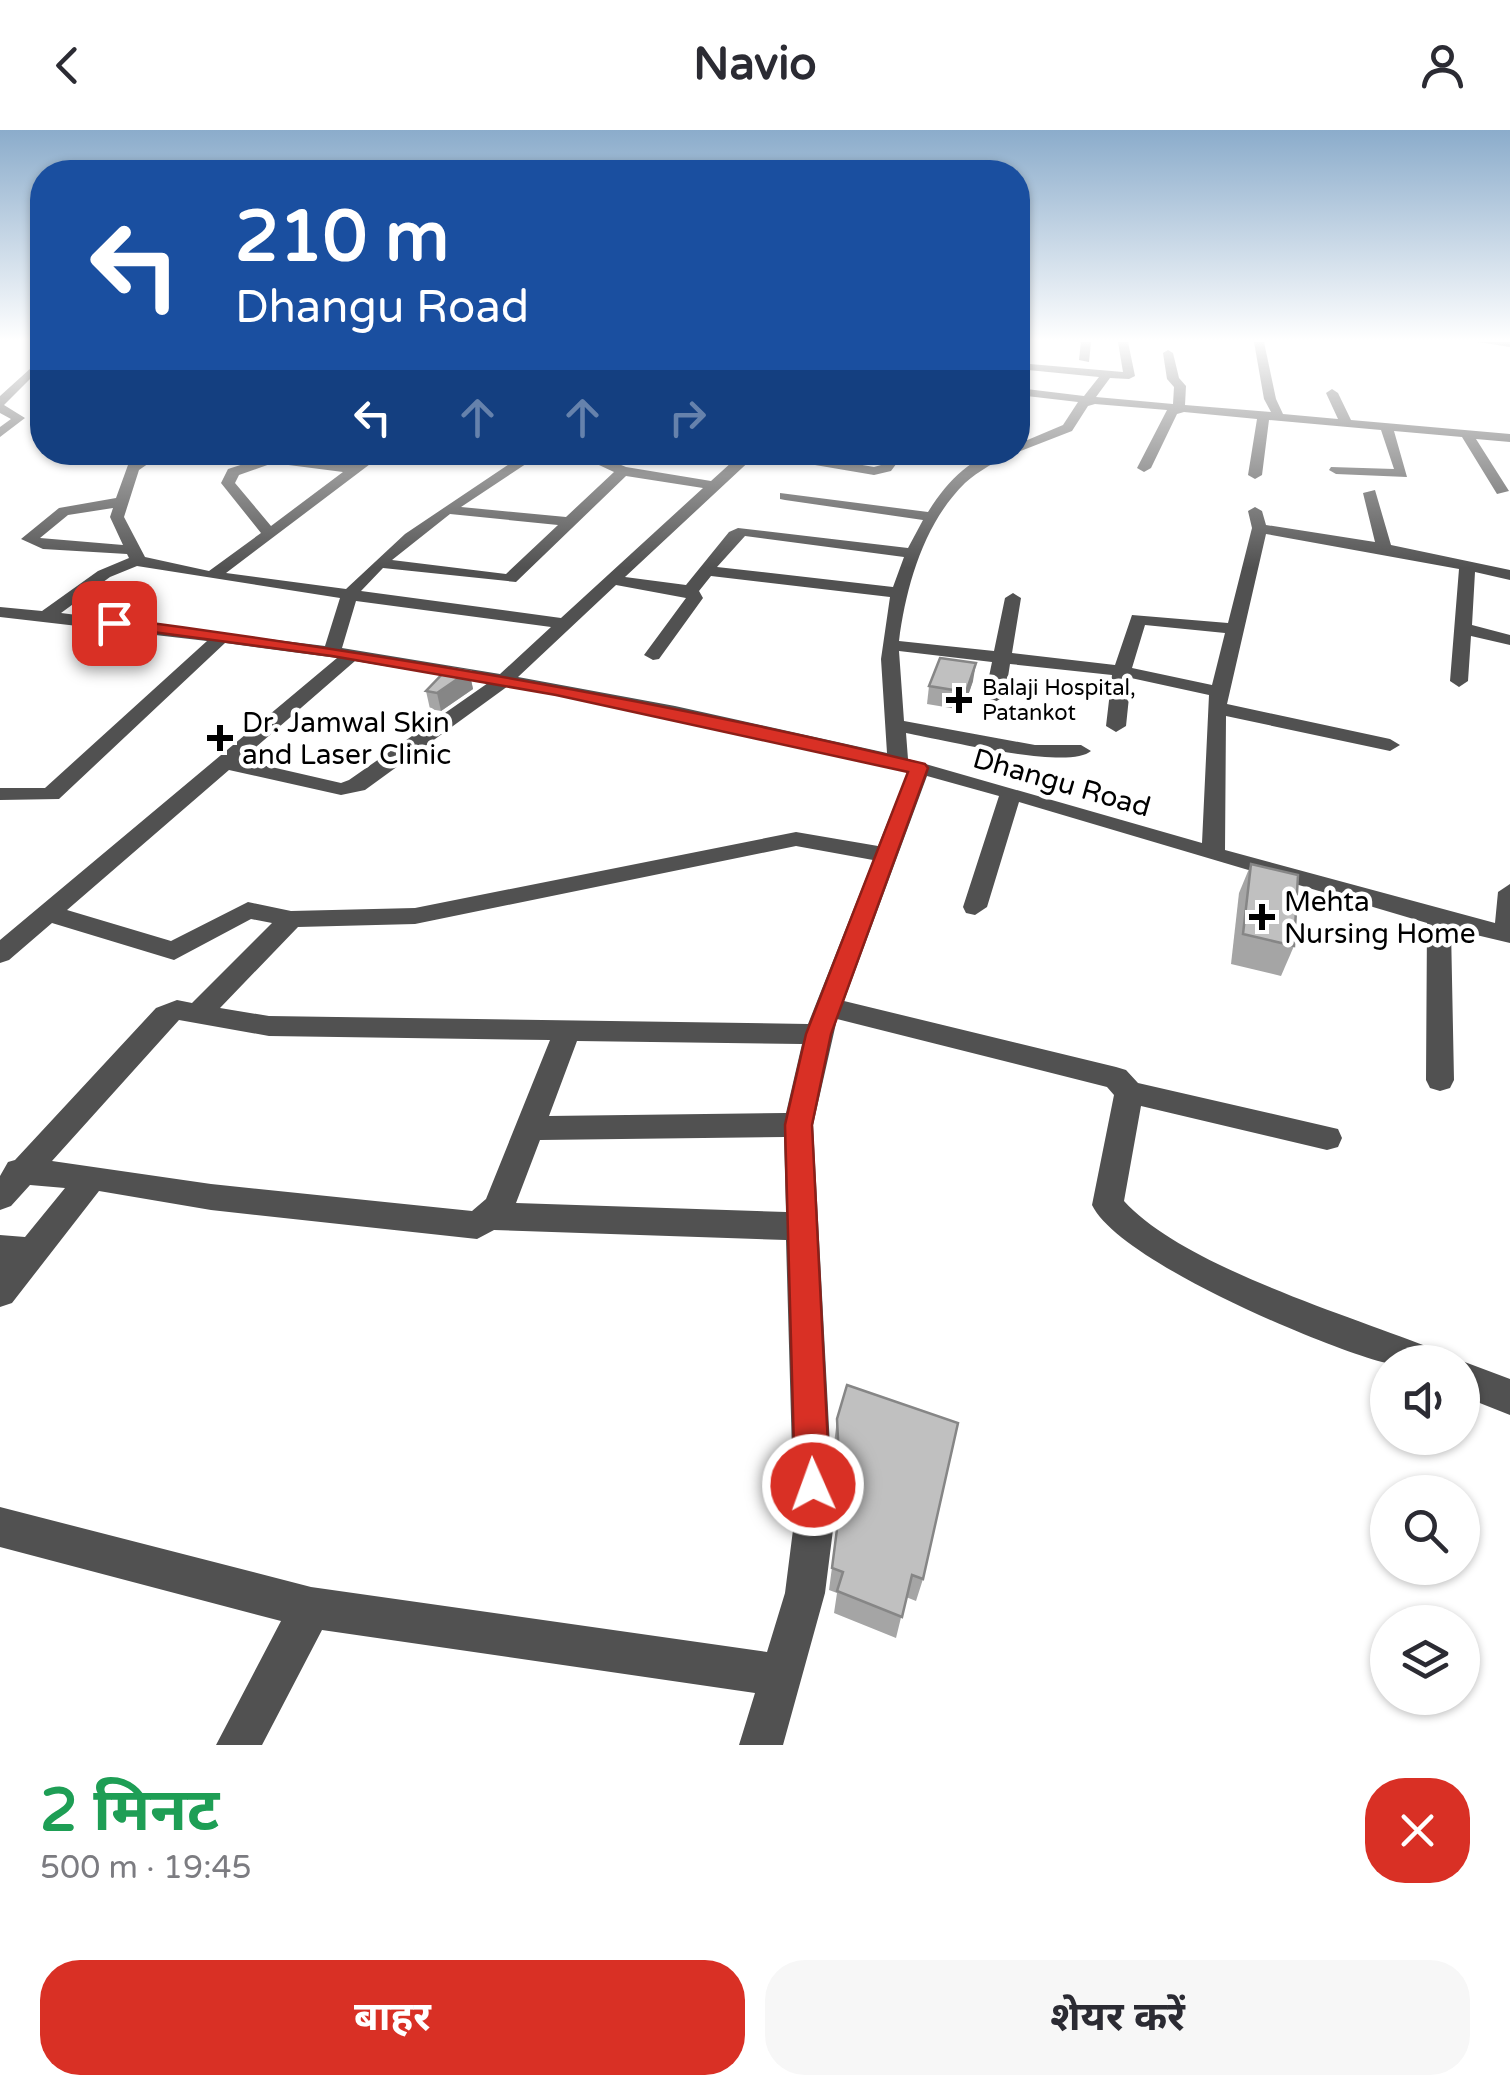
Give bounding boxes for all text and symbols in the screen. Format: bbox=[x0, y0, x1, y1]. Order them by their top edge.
icon: back bbox=[40, 38, 95, 93]
text: Navio bbox=[693, 38, 817, 92]
icon: person bbox=[1415, 38, 1470, 93]
text: 210 m bbox=[235, 196, 449, 280]
icon: left bbox=[70, 200, 200, 330]
text: Dhangu Road bbox=[235, 281, 529, 335]
icon: left bbox=[345, 390, 400, 445]
icon: ahead bbox=[450, 390, 505, 445]
icon: ahead bbox=[555, 390, 610, 445]
icon: right bbox=[660, 390, 715, 445]
pin bbox=[72, 581, 157, 666]
icon: arrive bbox=[87, 596, 142, 651]
place label: Balaji Hospital, Patankot bbox=[982, 675, 1136, 726]
marker: Balaji Hospital, Patankot bbox=[946, 687, 972, 713]
place label: Dr. Jamwal Skin and Laser Clinic bbox=[242, 706, 451, 772]
marker: Dr. Jamwal Skin and Laser Clinic bbox=[207, 725, 233, 751]
street label: Dhangu Road bbox=[969, 741, 1154, 825]
place label: Mehta Nursing Home bbox=[1284, 885, 1476, 951]
marker: Mehta Nursing Home bbox=[1249, 904, 1275, 930]
map controls bbox=[1370, 1345, 1480, 1715]
button: sound bbox=[1370, 1345, 1480, 1455]
position arrow bbox=[761, 1433, 865, 1537]
button: search bbox=[1370, 1475, 1480, 1585]
button: layers bbox=[1370, 1605, 1480, 1715]
text: 2 मिनट bbox=[40, 1775, 219, 1847]
button: close bbox=[1365, 1778, 1470, 1883]
text: 500 m · 19:45 bbox=[40, 1849, 252, 1887]
button: बाहर bbox=[40, 1960, 745, 2075]
button: शेयर करें bbox=[765, 1960, 1470, 2075]

